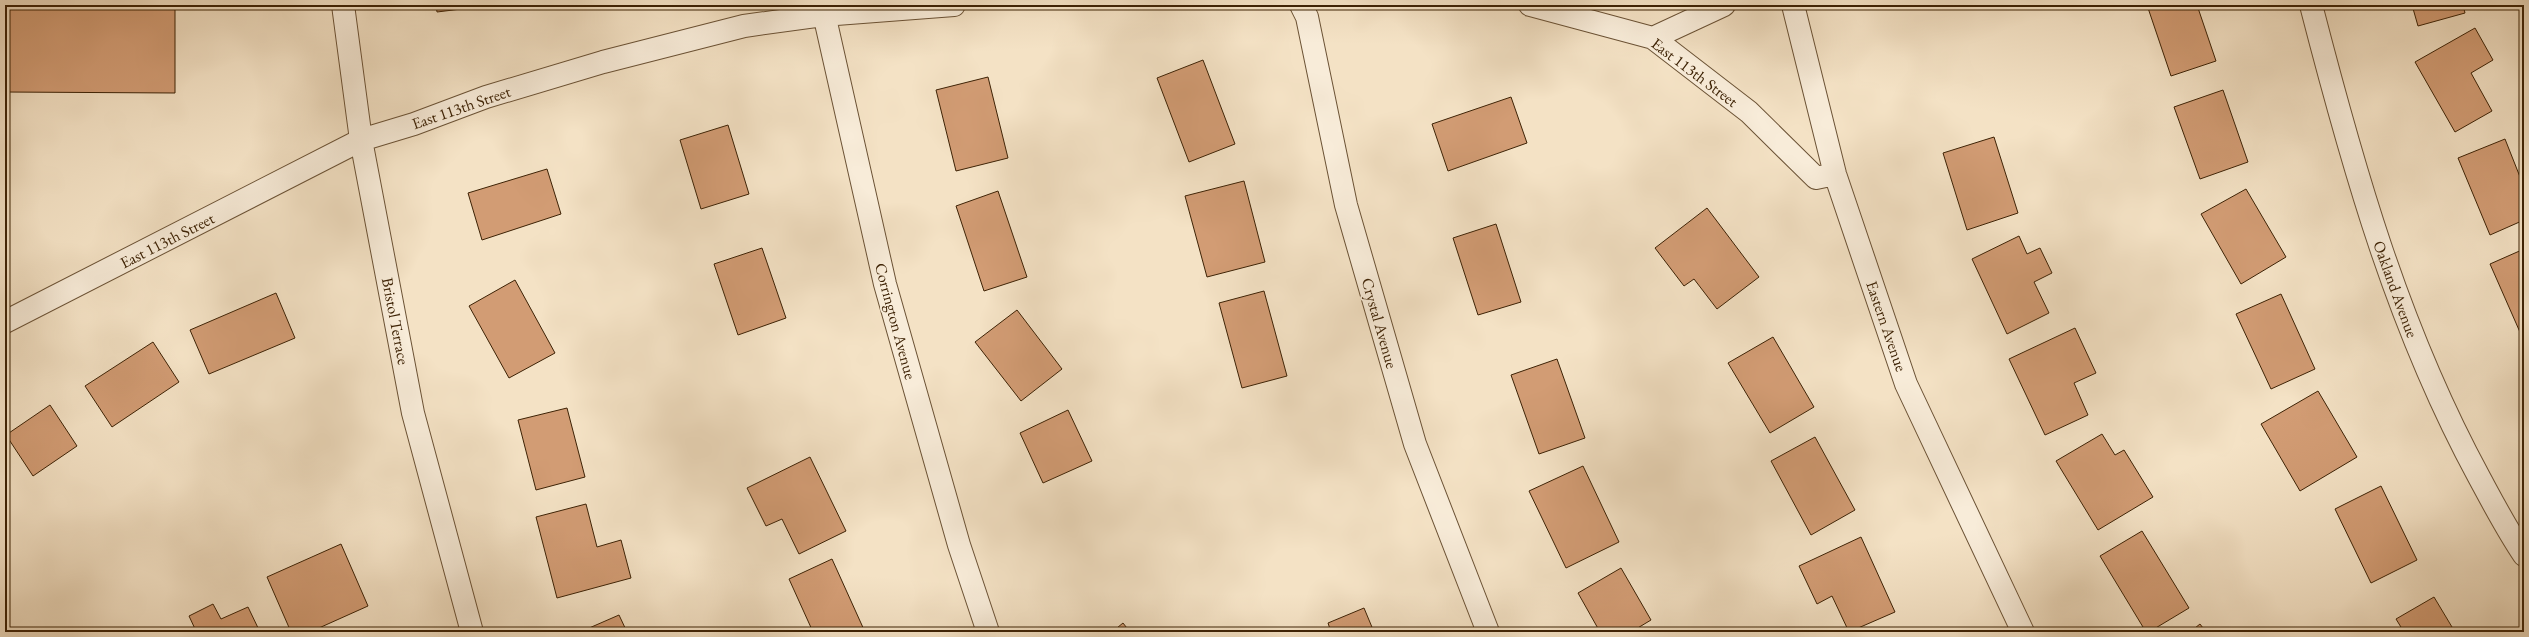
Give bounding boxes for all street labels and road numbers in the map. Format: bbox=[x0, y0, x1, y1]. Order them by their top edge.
street label: East 113th Street bbox=[1647, 33, 1742, 112]
street label: East 113th Street bbox=[409, 81, 513, 134]
street label: East 113th Street bbox=[117, 208, 218, 273]
street label: Oakland Avenue bbox=[2368, 238, 2423, 341]
street label: Corrington Avenue bbox=[870, 261, 921, 382]
street label: Crystal Avenue bbox=[1357, 275, 1402, 371]
street label: Bristol Terrace bbox=[377, 276, 414, 366]
street label: Eastern Avenue bbox=[1861, 278, 1912, 374]

